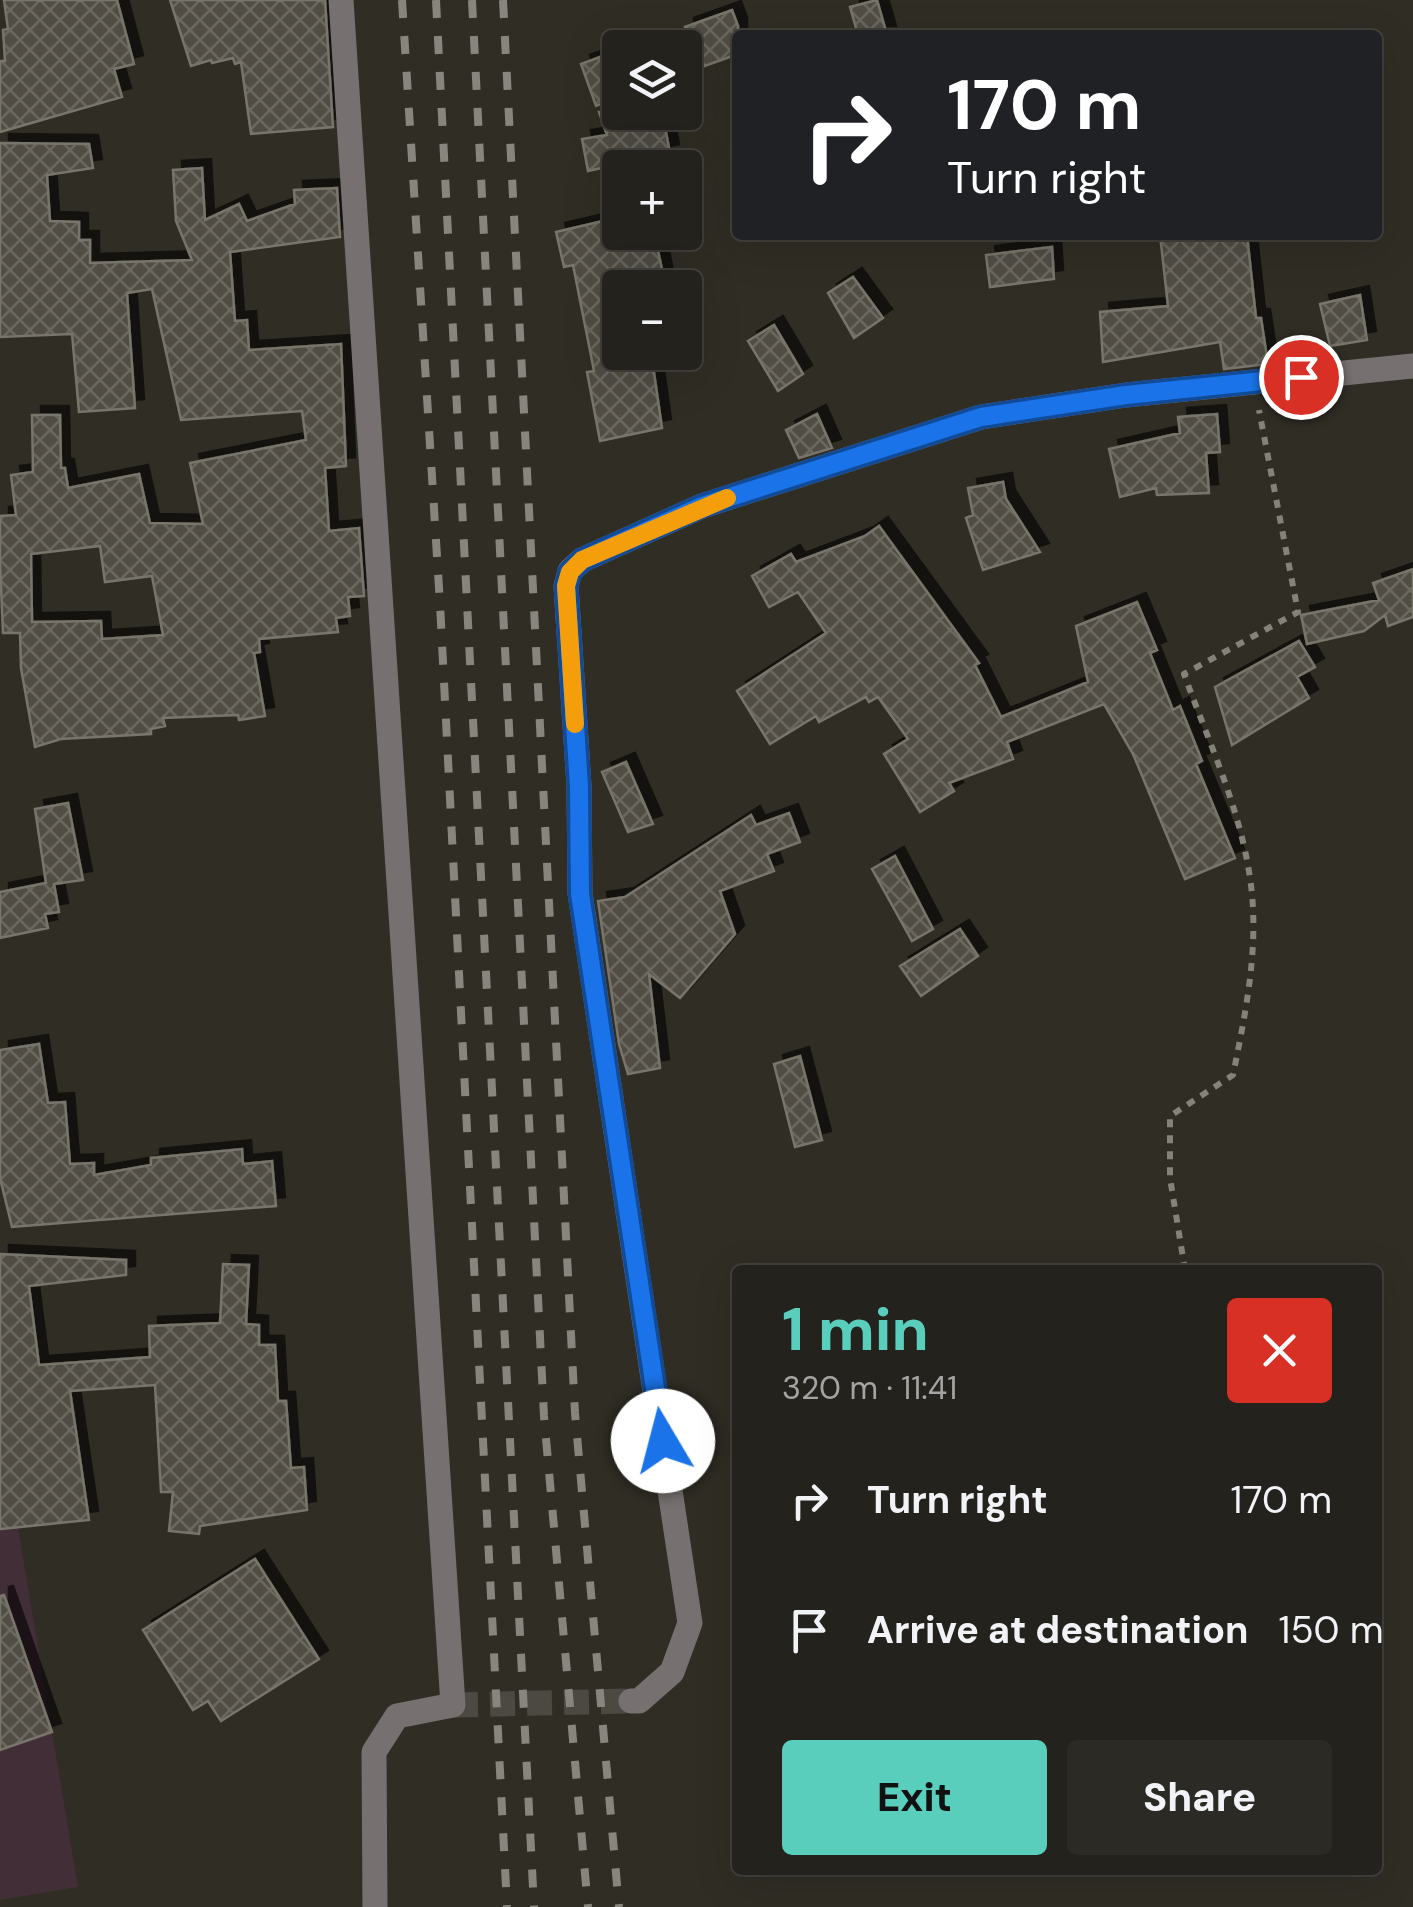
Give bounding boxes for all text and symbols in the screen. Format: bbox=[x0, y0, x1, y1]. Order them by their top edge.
map controls bbox=[602, 30, 702, 370]
button: layers bbox=[602, 30, 702, 130]
text: 170 m bbox=[947, 60, 1141, 151]
icon: right bbox=[782, 70, 912, 200]
text: Turn right bbox=[947, 148, 1146, 207]
button: + bbox=[602, 150, 702, 250]
button: − bbox=[602, 270, 702, 370]
pin bbox=[1259, 335, 1344, 420]
icon: arrive bbox=[1274, 350, 1329, 405]
text: 1 min bbox=[782, 1290, 929, 1369]
button: close bbox=[1227, 1298, 1332, 1403]
text: 320 m · 11:41 bbox=[782, 1367, 957, 1409]
position arrow bbox=[611, 1389, 715, 1493]
icon: right bbox=[782, 1473, 837, 1528]
text: Turn right bbox=[867, 1475, 1048, 1525]
text: 170 m bbox=[1230, 1475, 1332, 1525]
icon: arrive bbox=[782, 1603, 837, 1658]
text: Arrive at destination bbox=[867, 1605, 1249, 1655]
text: 150 m bbox=[1279, 1605, 1384, 1655]
button: Exit bbox=[782, 1740, 1047, 1855]
button: Share bbox=[1067, 1740, 1332, 1855]

